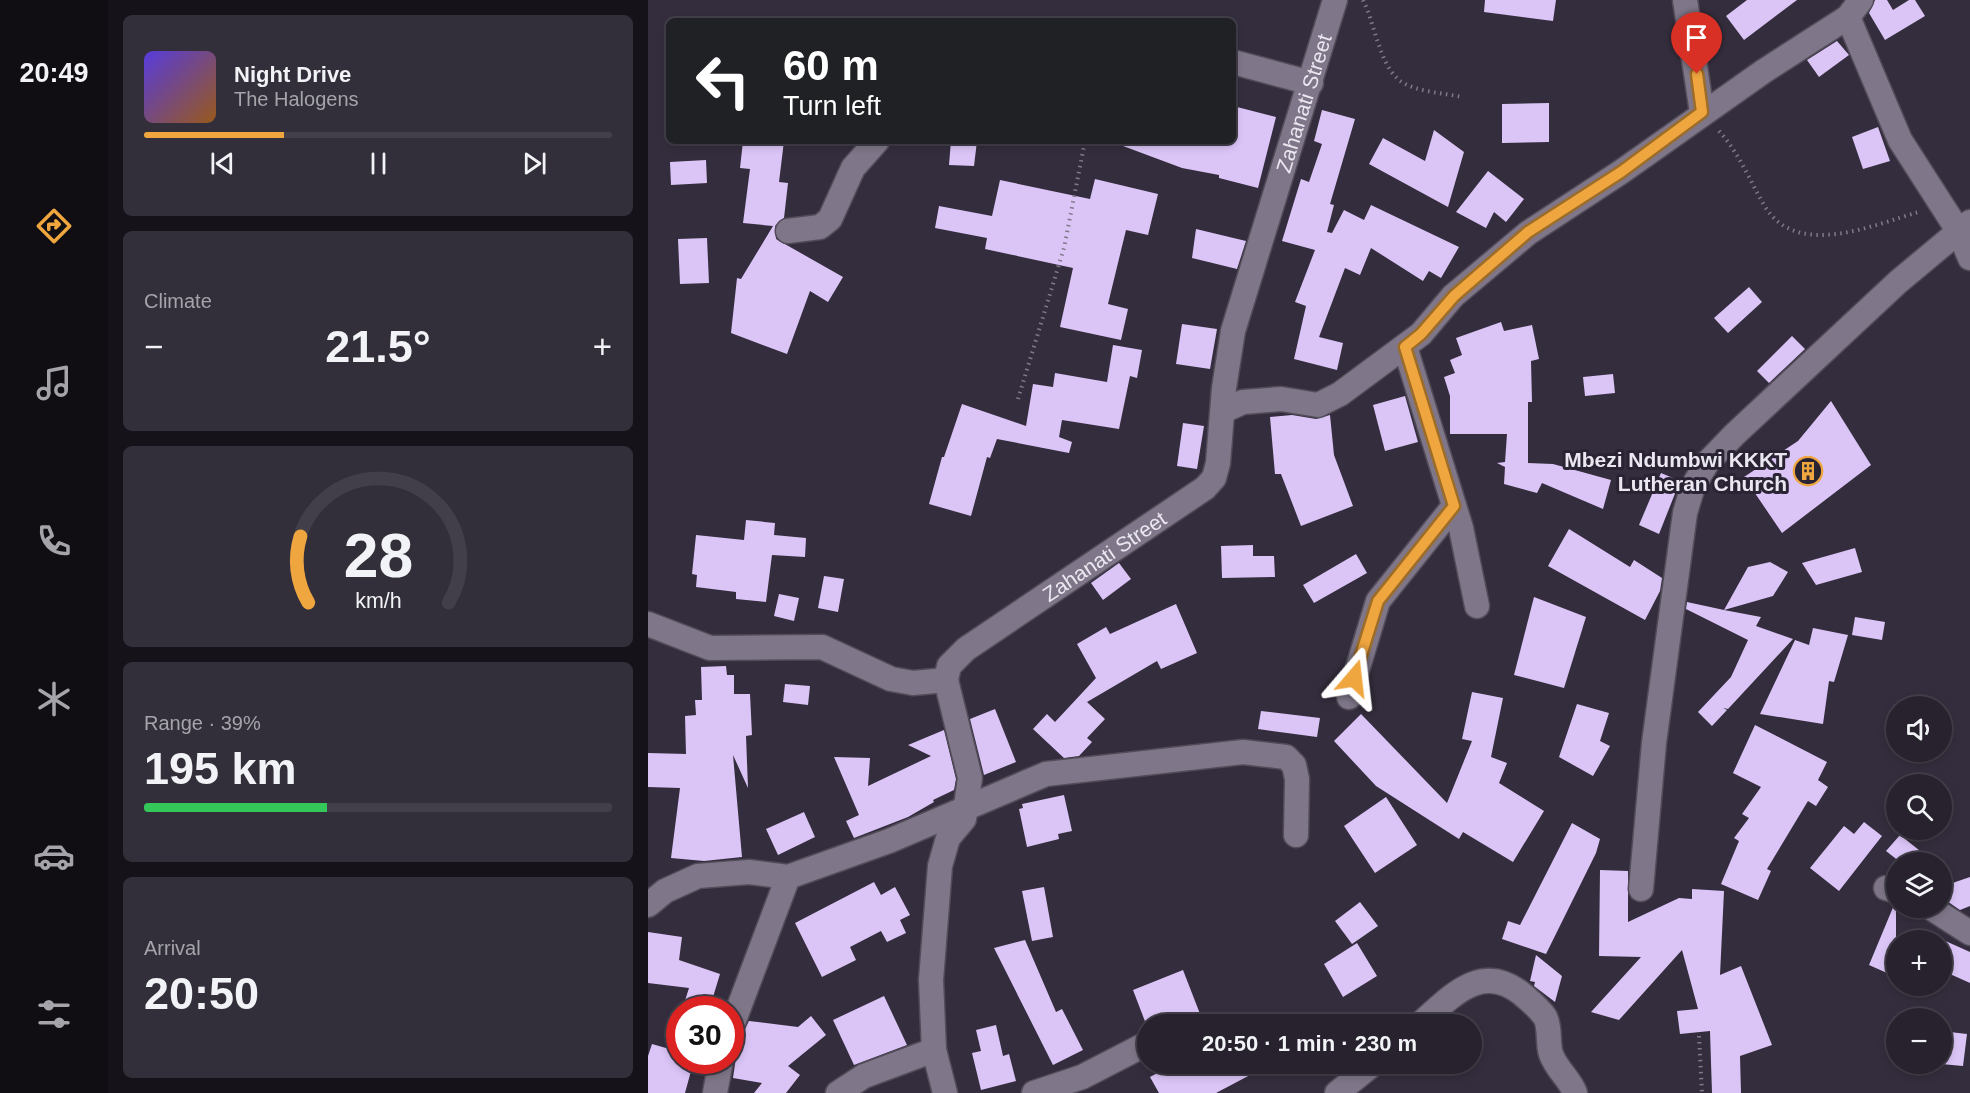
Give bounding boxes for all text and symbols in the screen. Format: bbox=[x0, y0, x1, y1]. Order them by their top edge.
pin bbox=[1671, 12, 1722, 74]
icon: arrive bbox=[1680, 21, 1713, 54]
street label: Zahanati Street bbox=[1271, 31, 1335, 175]
icon: left bbox=[684, 42, 762, 120]
text: 60 m bbox=[783, 42, 879, 89]
text: 20:49 bbox=[19, 58, 89, 88]
text: Night Drive bbox=[234, 62, 351, 87]
text: The Halogens bbox=[234, 88, 359, 110]
text: Turn left bbox=[783, 91, 881, 121]
icon: previous bbox=[206, 147, 239, 180]
icon: pause bbox=[362, 147, 395, 180]
icon: next bbox=[518, 147, 551, 180]
icon: directions bbox=[33, 205, 75, 247]
text: Climate bbox=[144, 290, 212, 312]
text: 21.5° bbox=[325, 321, 431, 372]
text: − bbox=[144, 328, 163, 365]
text: + bbox=[593, 328, 612, 365]
icon: music bbox=[33, 362, 75, 404]
place label: Mbezi Ndumbwi KKKT Lutheran Church bbox=[1564, 448, 1787, 495]
building icon: Mbezi Ndumbwi KKKT Lutheran Church bbox=[1792, 455, 1824, 487]
street label: Zahanati Street bbox=[1038, 506, 1170, 606]
icon: phone bbox=[33, 520, 75, 562]
text: 28 bbox=[343, 522, 413, 591]
text: km/h bbox=[355, 590, 401, 614]
position arrow bbox=[1322, 646, 1386, 710]
icon: climate bbox=[33, 678, 75, 720]
map controls bbox=[1886, 696, 1952, 1074]
button: sound bbox=[1886, 696, 1952, 762]
text: Range · 39% bbox=[144, 712, 261, 734]
text: 195 km bbox=[144, 743, 297, 794]
button: search bbox=[1886, 774, 1952, 840]
icon: car bbox=[33, 835, 75, 877]
button: layers bbox=[1886, 852, 1952, 918]
button: + bbox=[1886, 930, 1952, 996]
text: Arrival bbox=[144, 937, 201, 959]
text: 20:50 bbox=[144, 968, 259, 1019]
icon: filters bbox=[33, 993, 75, 1035]
speed limit sign: 30 bbox=[666, 996, 744, 1074]
button: − bbox=[1886, 1008, 1952, 1074]
text: 20:50 · 1 min · 230 m bbox=[1202, 1031, 1417, 1056]

